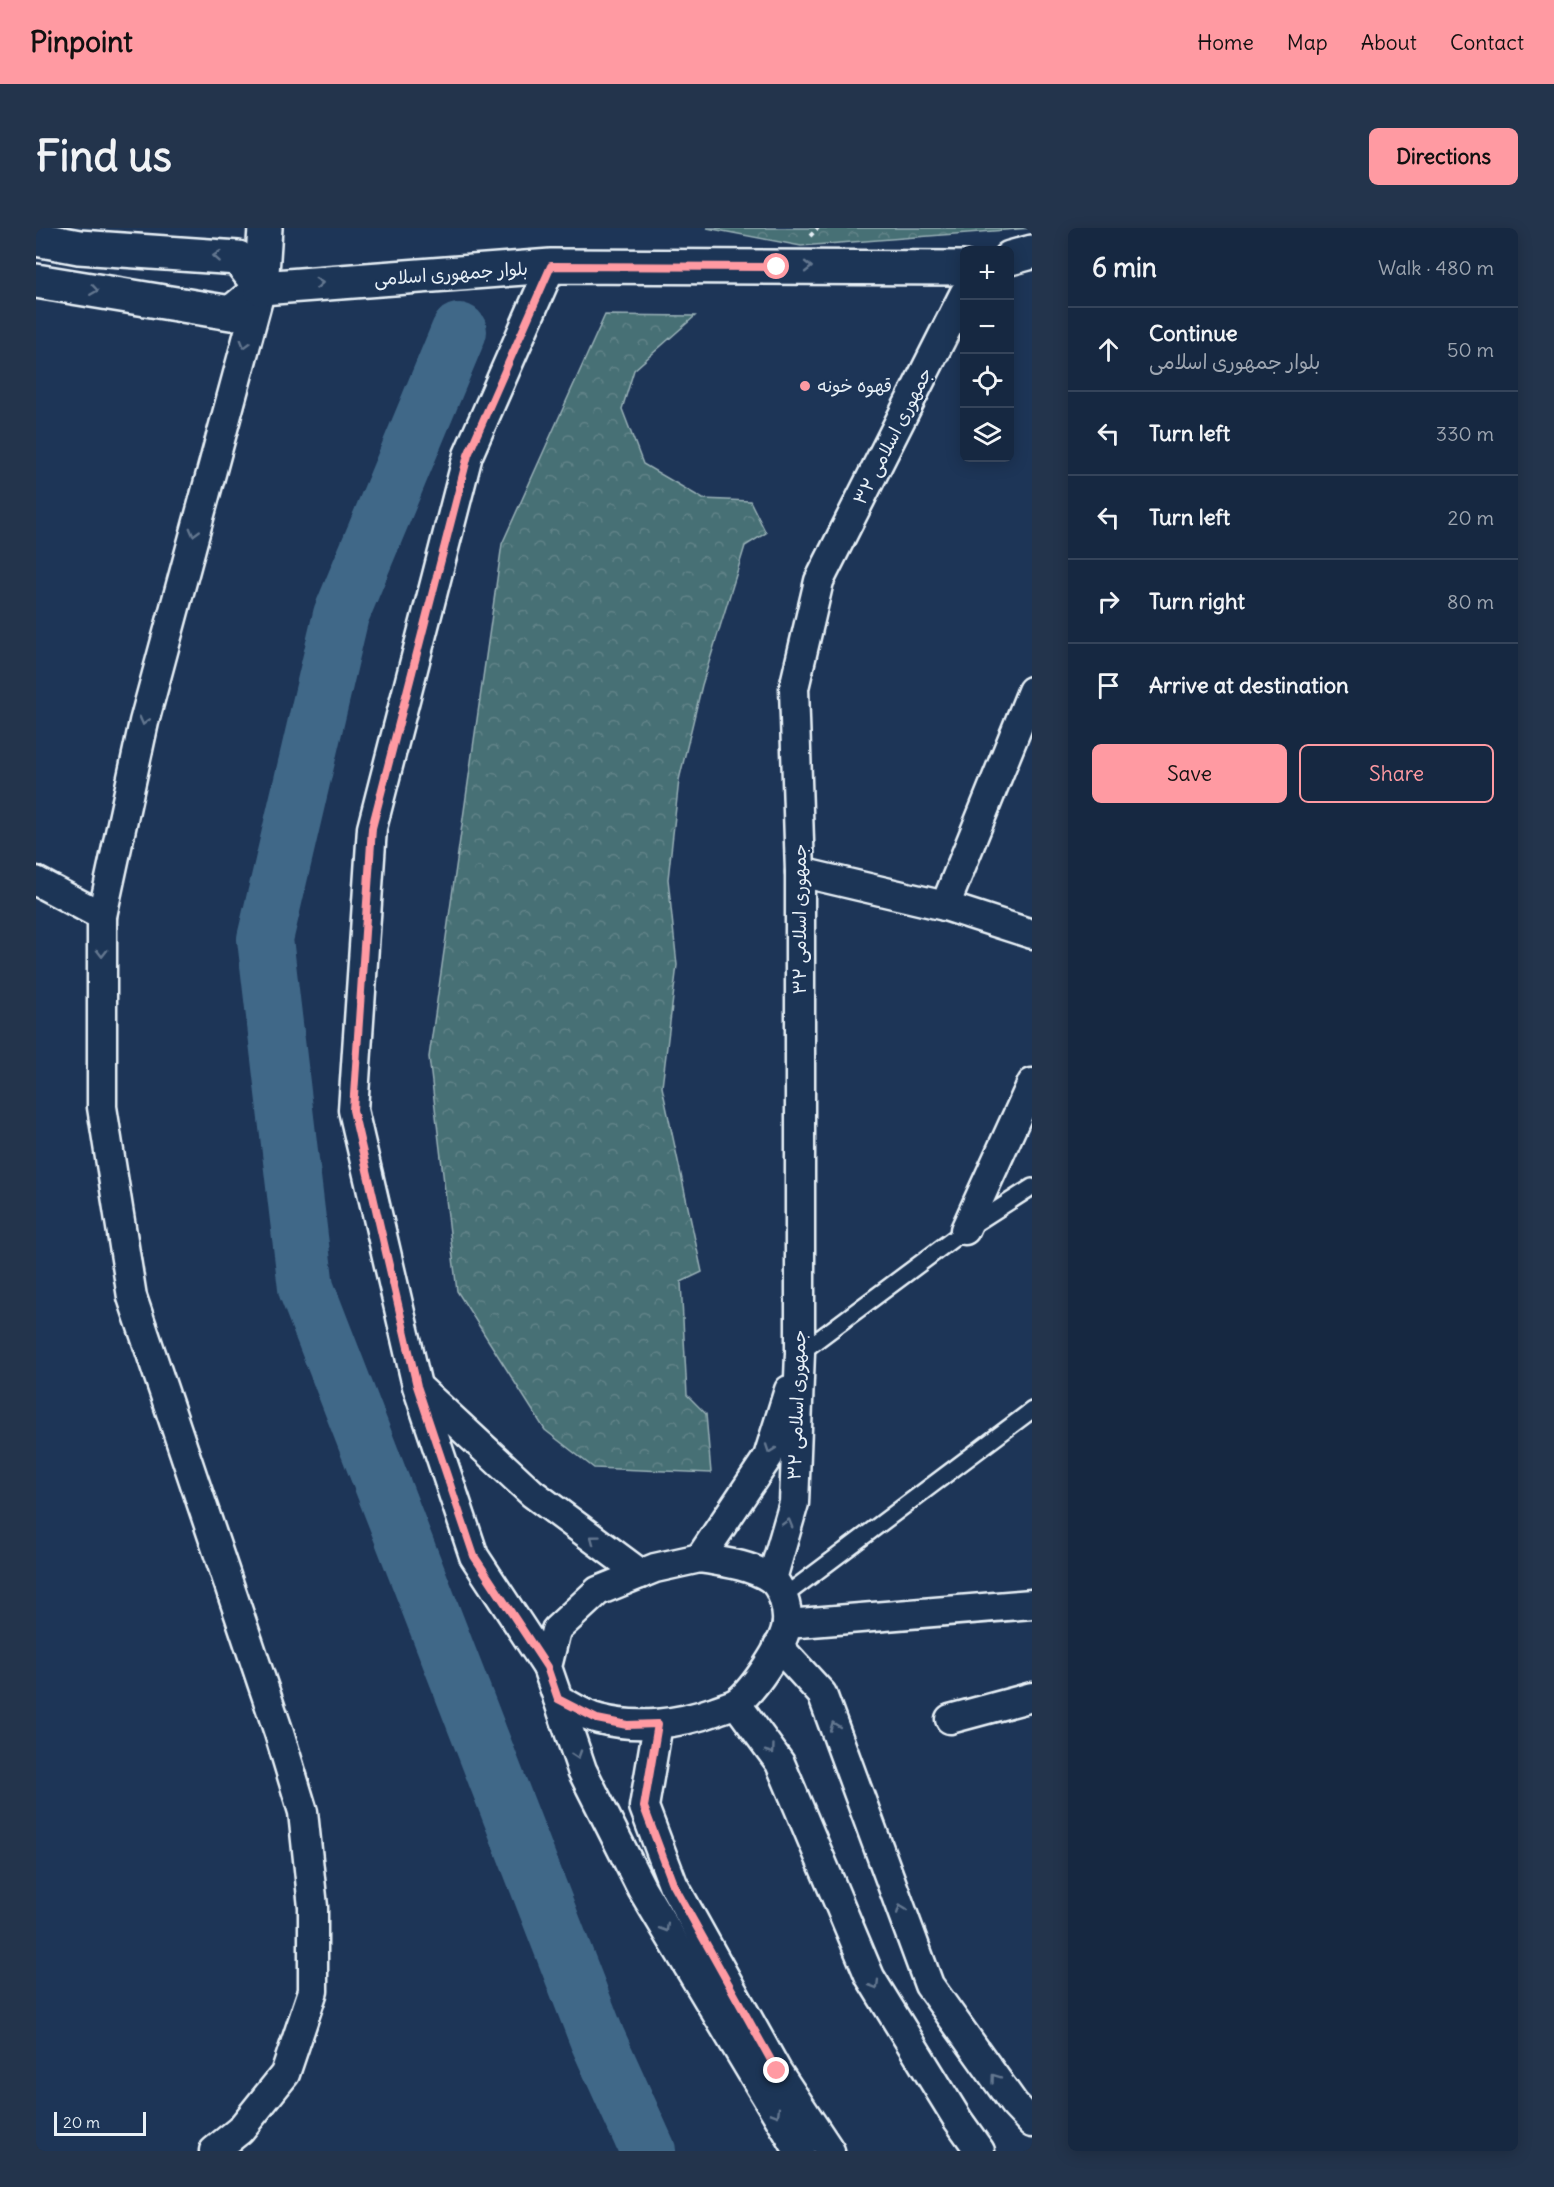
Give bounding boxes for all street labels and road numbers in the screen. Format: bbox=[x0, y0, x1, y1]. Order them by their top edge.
street label: بلوار جمهوری اسلامی bbox=[373, 257, 529, 291]
street label: جمهوری اسلامی ۳۲ bbox=[848, 363, 938, 509]
street label: جمهوری اسلامی ۳۲ bbox=[788, 844, 812, 994]
street label: جمهوری اسلامی ۳۲ bbox=[782, 1329, 812, 1481]

